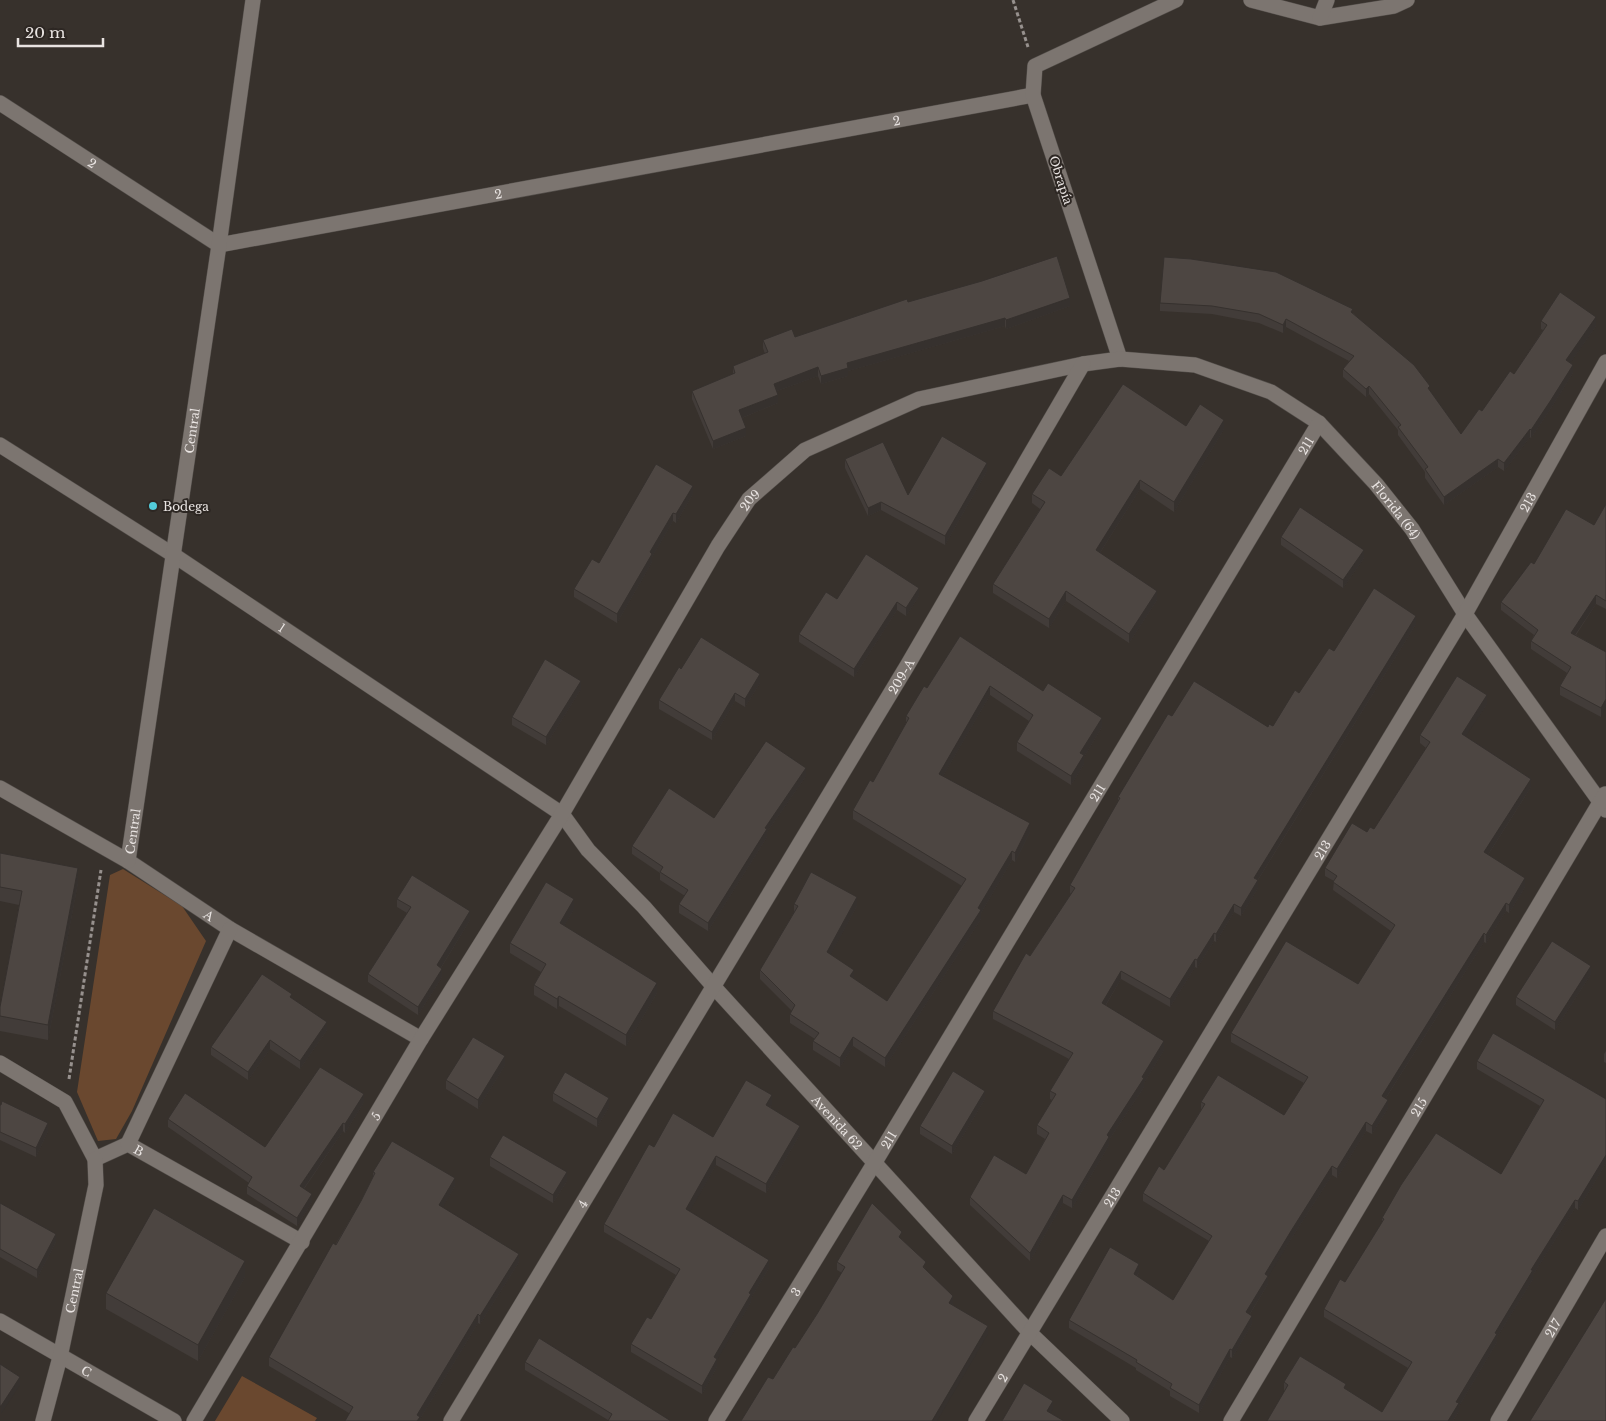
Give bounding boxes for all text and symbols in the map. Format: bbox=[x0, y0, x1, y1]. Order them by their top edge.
scale bar bbox=[18, 15, 102, 47]
text: 20 m bbox=[25, 23, 65, 42]
street label: 2 bbox=[892, 112, 902, 128]
street label: Obrapía bbox=[1046, 154, 1076, 207]
street label: 2 bbox=[85, 155, 99, 171]
street label: 2 bbox=[493, 185, 503, 202]
street label: Central bbox=[181, 407, 202, 454]
street label: 211 bbox=[1294, 434, 1317, 457]
street label: Florida (64) bbox=[1369, 478, 1424, 542]
street label: 209 bbox=[736, 486, 763, 513]
street label: 213 bbox=[1516, 489, 1539, 514]
place label: Bodega bbox=[163, 499, 209, 514]
marker: Bodega bbox=[147, 500, 159, 512]
street label: 1 bbox=[276, 620, 289, 635]
street label: 209-A bbox=[884, 655, 917, 697]
street label: 211 bbox=[1086, 781, 1108, 804]
street label: Central bbox=[122, 808, 143, 855]
street label: 213 bbox=[1311, 837, 1334, 862]
street label: A bbox=[200, 906, 218, 924]
street label: Avenida 62 bbox=[808, 1091, 866, 1152]
street label: 215 bbox=[1407, 1094, 1430, 1119]
street label: 5 bbox=[367, 1109, 384, 1123]
street label: 211 bbox=[877, 1128, 900, 1151]
street label: B bbox=[131, 1141, 147, 1159]
street label: 213 bbox=[1100, 1184, 1123, 1209]
street label: 4 bbox=[574, 1197, 591, 1210]
street label: Central bbox=[62, 1267, 86, 1315]
street label: 3 bbox=[787, 1284, 804, 1299]
street label: 217 bbox=[1541, 1315, 1564, 1340]
street label: C bbox=[79, 1362, 95, 1380]
street label: 2 bbox=[994, 1370, 1011, 1384]

